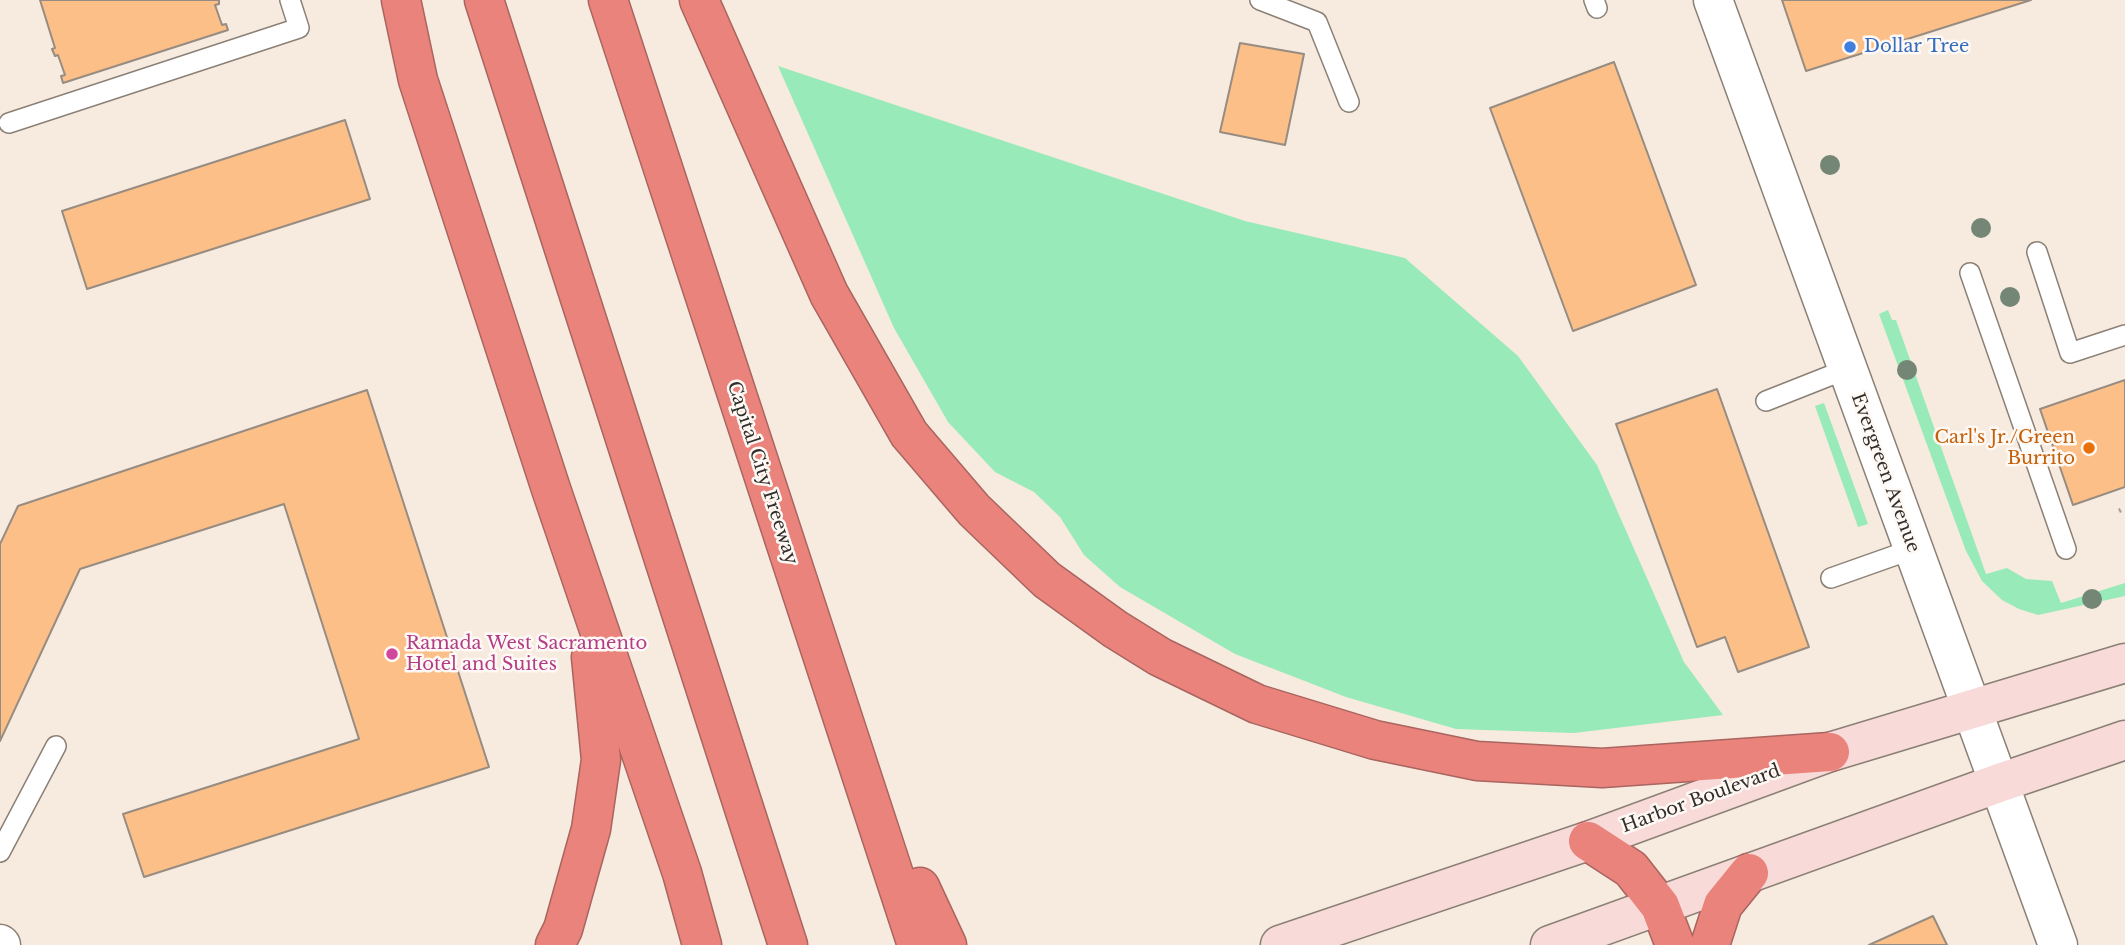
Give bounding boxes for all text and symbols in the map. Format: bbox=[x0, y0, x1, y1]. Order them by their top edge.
place label: Dollar Tree bbox=[1864, 36, 1969, 58]
marker: Dollar Tree bbox=[1842, 39, 1858, 55]
street label: Capital City Freeway bbox=[722, 379, 802, 567]
street label: Evergreen Avenue bbox=[1846, 390, 1924, 556]
place label: Carl's Jr./Green Burrito bbox=[1934, 427, 2075, 470]
marker: Carl's Jr./Green Burrito bbox=[2081, 440, 2097, 456]
place label: Ramada West Sacramento Hotel and Suites bbox=[406, 633, 647, 676]
marker: Ramada West Sacramento Hotel and Suites bbox=[384, 646, 400, 662]
street label: Harbor Boulevard bbox=[1619, 760, 1783, 838]

